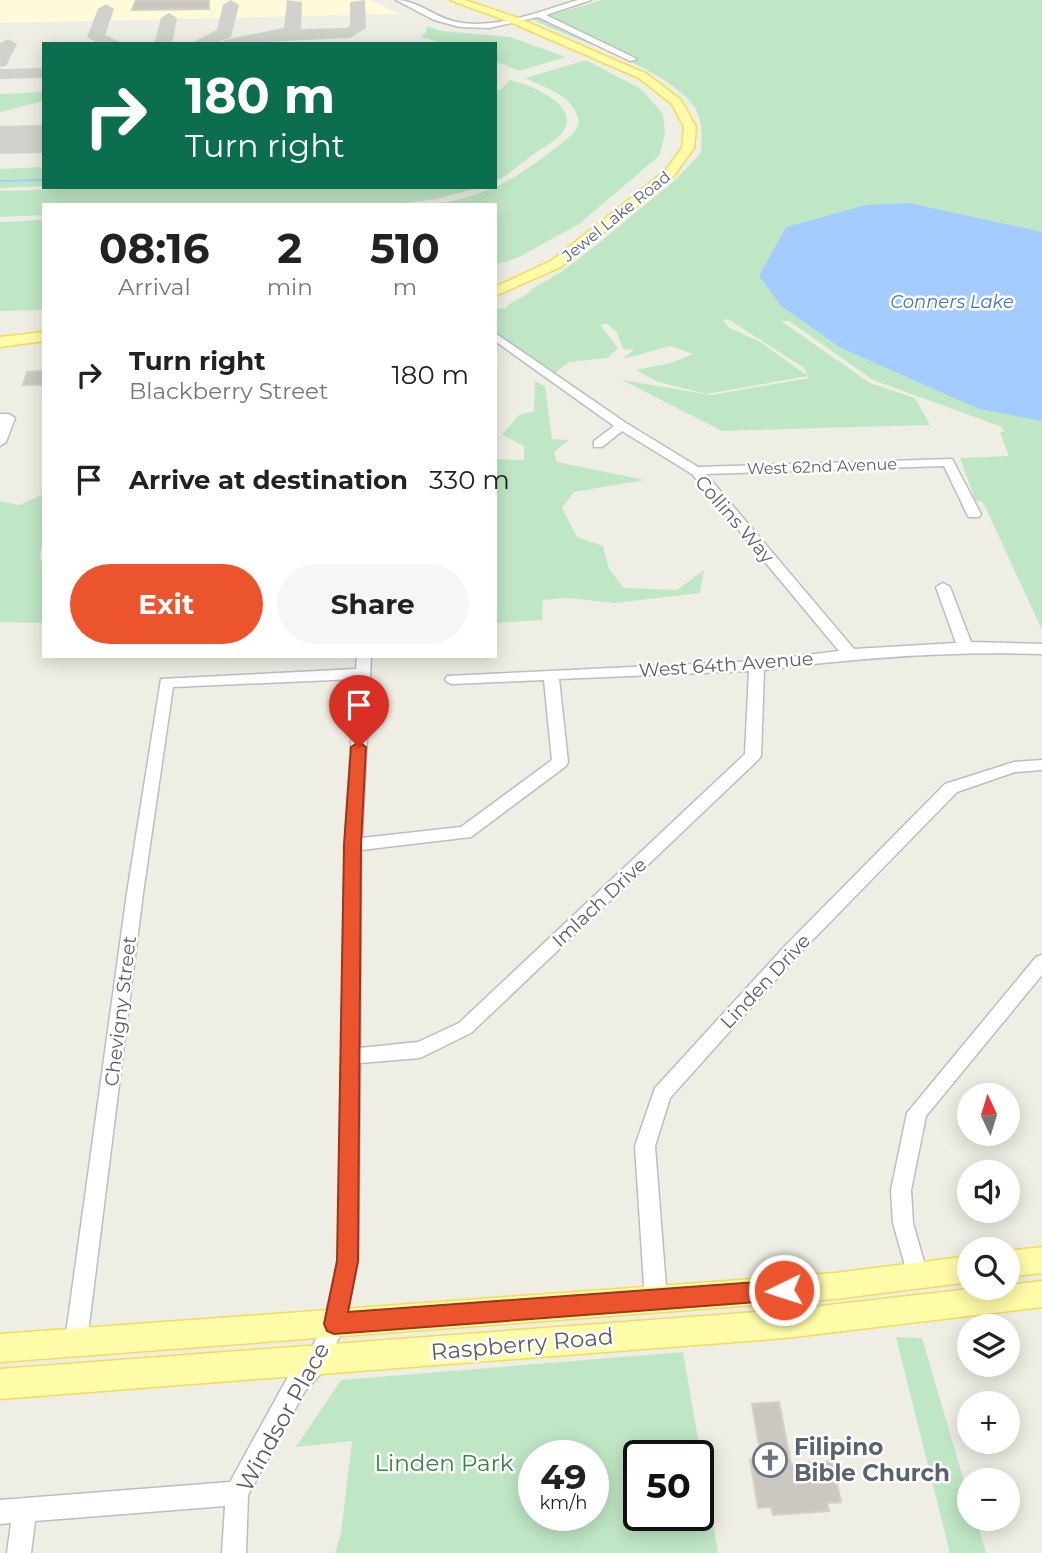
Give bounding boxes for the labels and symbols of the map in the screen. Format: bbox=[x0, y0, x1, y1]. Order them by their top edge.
street label: Jewel Lake Road bbox=[558, 167, 674, 266]
water label: Conners Lake bbox=[890, 291, 1014, 313]
street label: West 62nd Avenue bbox=[747, 454, 897, 479]
street label: Collins Way bbox=[690, 471, 779, 568]
street label: West 64th Avenue bbox=[638, 647, 814, 682]
pin bbox=[329, 675, 389, 747]
street label: Imlach Drive bbox=[547, 853, 651, 952]
street label: Linden Drive bbox=[716, 929, 815, 1033]
street label: Chevigny Street bbox=[100, 934, 141, 1088]
north arrow bbox=[957, 1083, 1020, 1146]
position arrow bbox=[747, 1253, 821, 1327]
street label: Raspberry Road bbox=[430, 1322, 614, 1366]
street label: Windsor Place bbox=[230, 1337, 336, 1497]
place label: Filipino Bible Church bbox=[794, 1433, 950, 1487]
speed limit sign: 50 bbox=[623, 1440, 714, 1531]
church icon: Filipino Bible Church bbox=[751, 1441, 789, 1479]
park label: Linden Park bbox=[375, 1449, 514, 1477]

